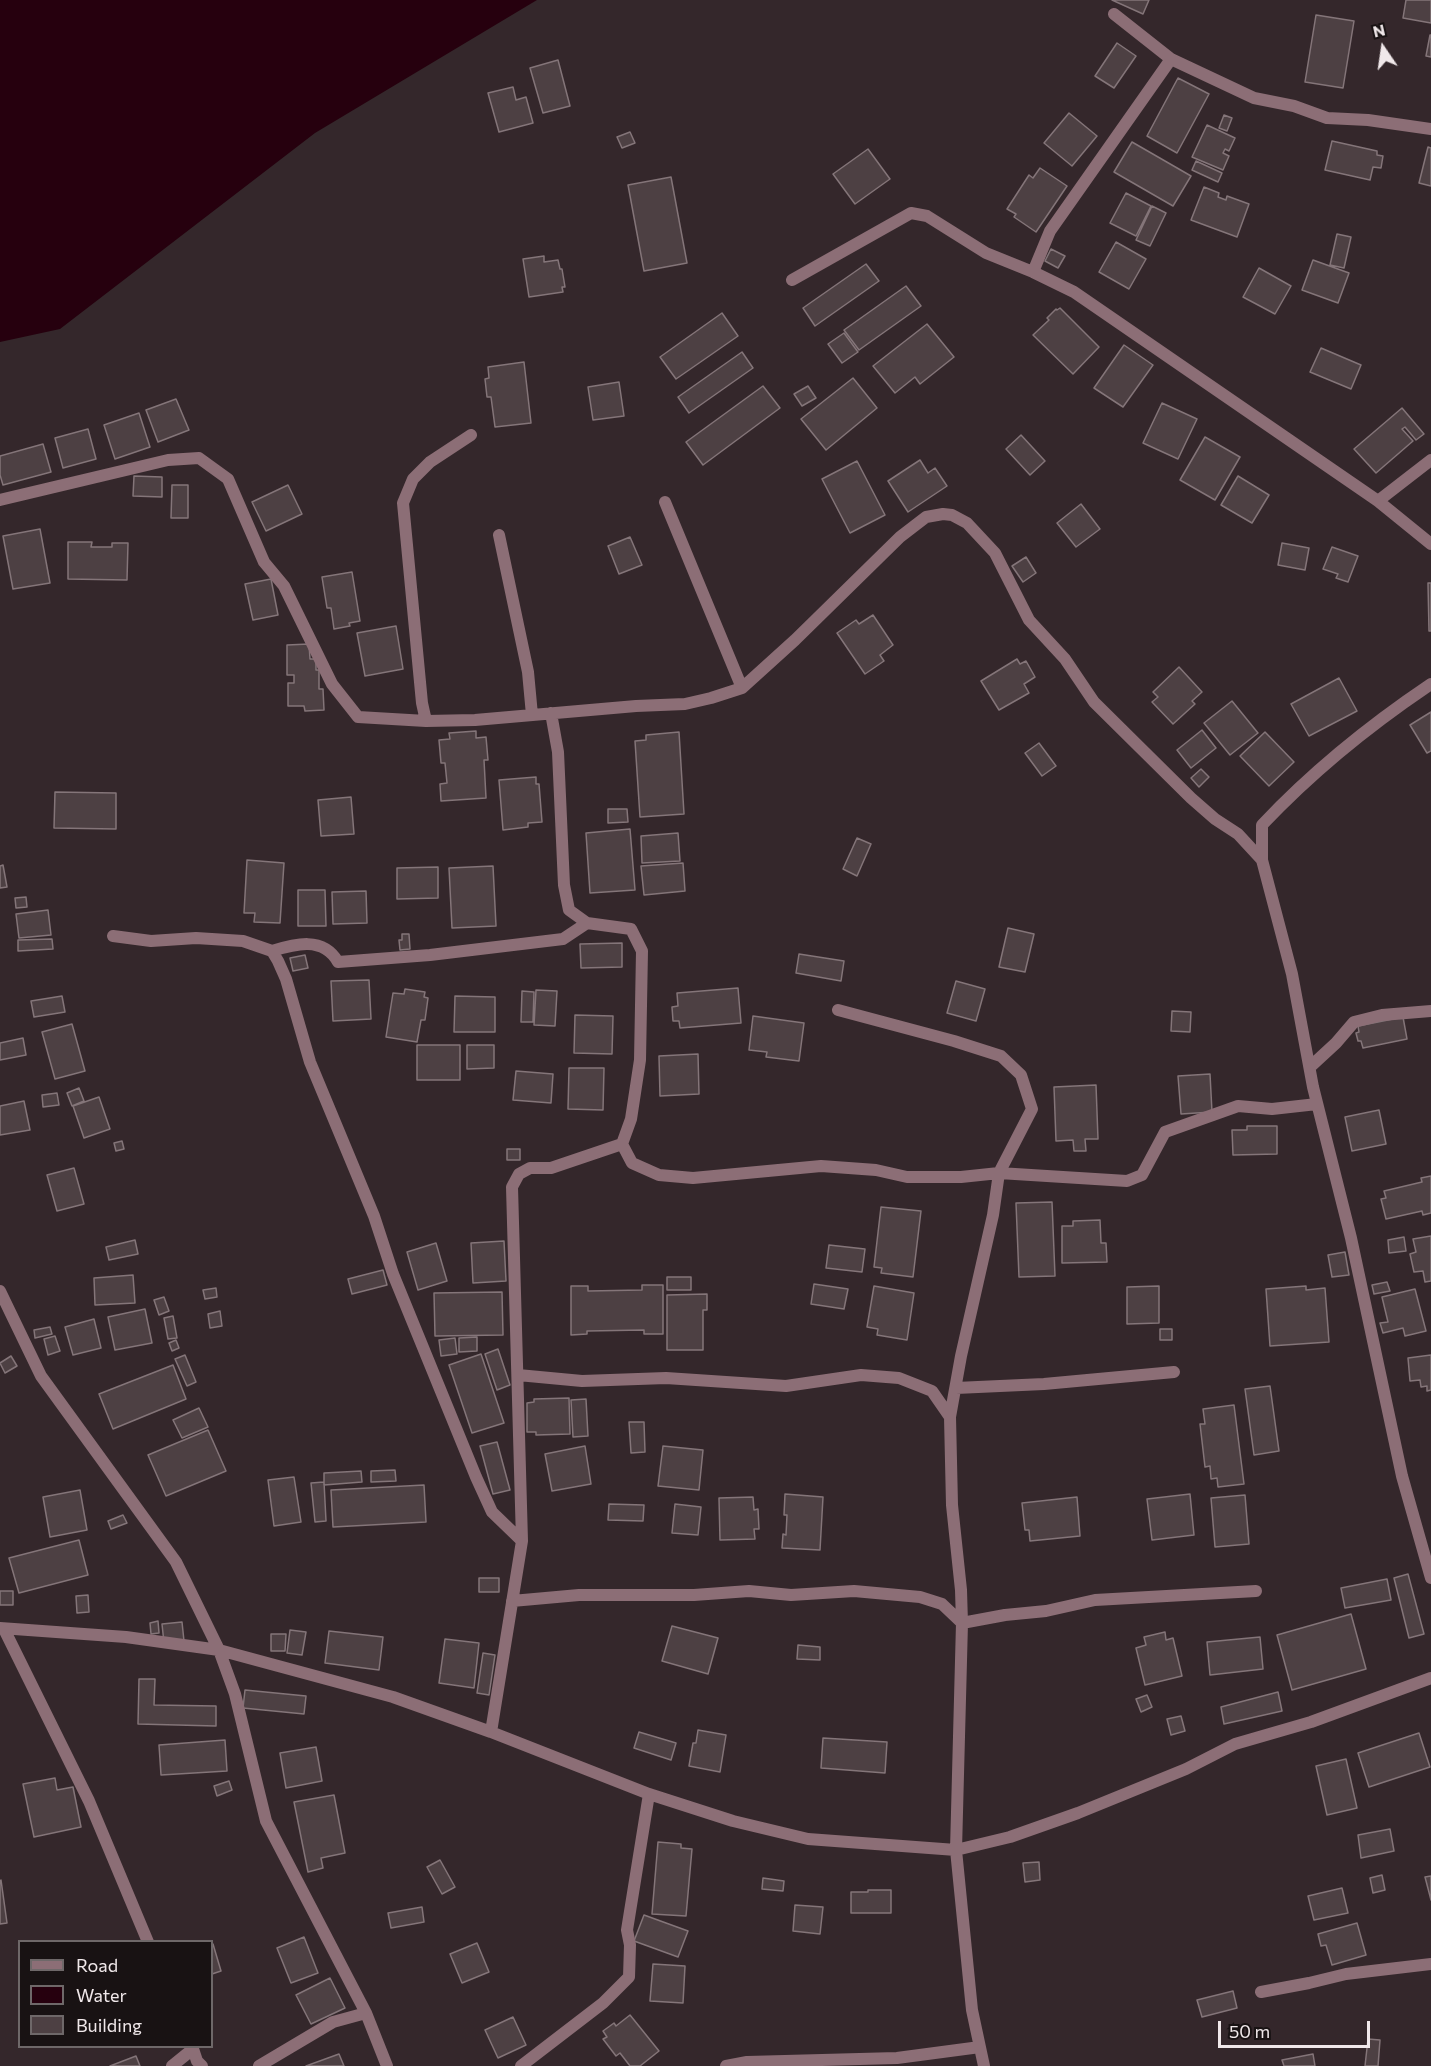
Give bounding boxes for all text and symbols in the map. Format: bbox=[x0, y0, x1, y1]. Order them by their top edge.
north arrow bbox=[1353, 18, 1413, 78]
text: N bbox=[1371, 19, 1387, 41]
legend bbox=[18, 1940, 213, 2048]
text: Road bbox=[76, 1954, 118, 1976]
text: Water bbox=[76, 1984, 127, 2006]
scale bar bbox=[1221, 2009, 1372, 2047]
text: Building bbox=[76, 2014, 142, 2036]
text: 50 m bbox=[1229, 2020, 1270, 2042]

